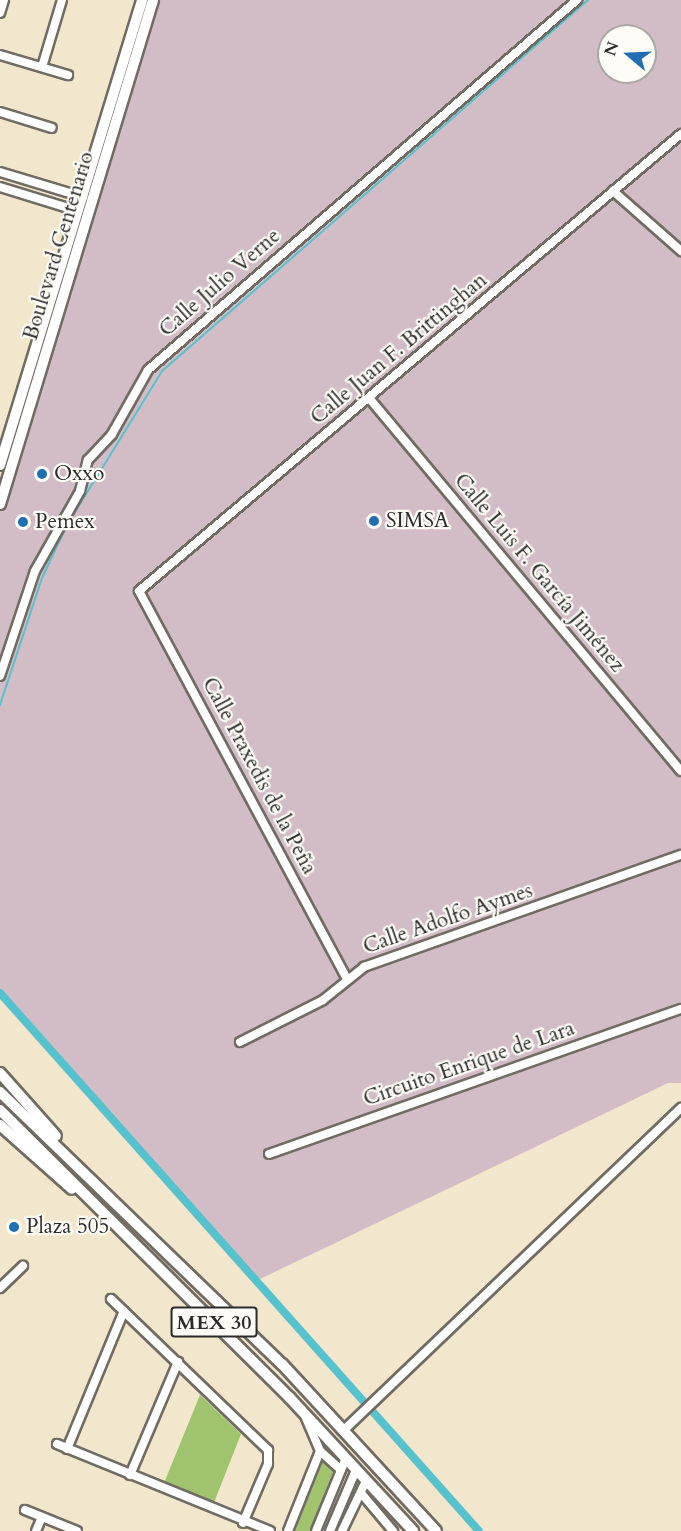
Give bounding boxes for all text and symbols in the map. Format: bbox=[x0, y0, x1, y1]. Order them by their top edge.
north arrow bbox=[597, 24, 657, 84]
text: N bbox=[599, 39, 625, 59]
street label: Boulevard Centenario bbox=[18, 149, 100, 343]
street label: Calle Julio Verne bbox=[154, 224, 286, 342]
street label: Calle Juan F. Brittinghan bbox=[306, 268, 492, 430]
place label: Oxxo bbox=[54, 461, 104, 487]
marker: Oxxo bbox=[35, 467, 49, 481]
street label: Calle Luis F. García Jiménez bbox=[449, 469, 629, 677]
place label: SIMSA bbox=[386, 508, 449, 534]
place label: Pemex bbox=[35, 509, 95, 535]
marker: SIMSA bbox=[367, 514, 381, 528]
marker: Pemex bbox=[16, 515, 30, 529]
street label: Calle Praxedis de la Peña bbox=[196, 673, 322, 879]
street label: Calle Adolfo Aymes bbox=[360, 878, 536, 960]
street label: Circuito Enrique de Lara bbox=[360, 1016, 578, 1112]
place label: Plaza 505 bbox=[26, 1214, 109, 1240]
marker: Plaza 505 bbox=[7, 1220, 21, 1234]
road number: MEX 30 bbox=[170, 1305, 258, 1339]

